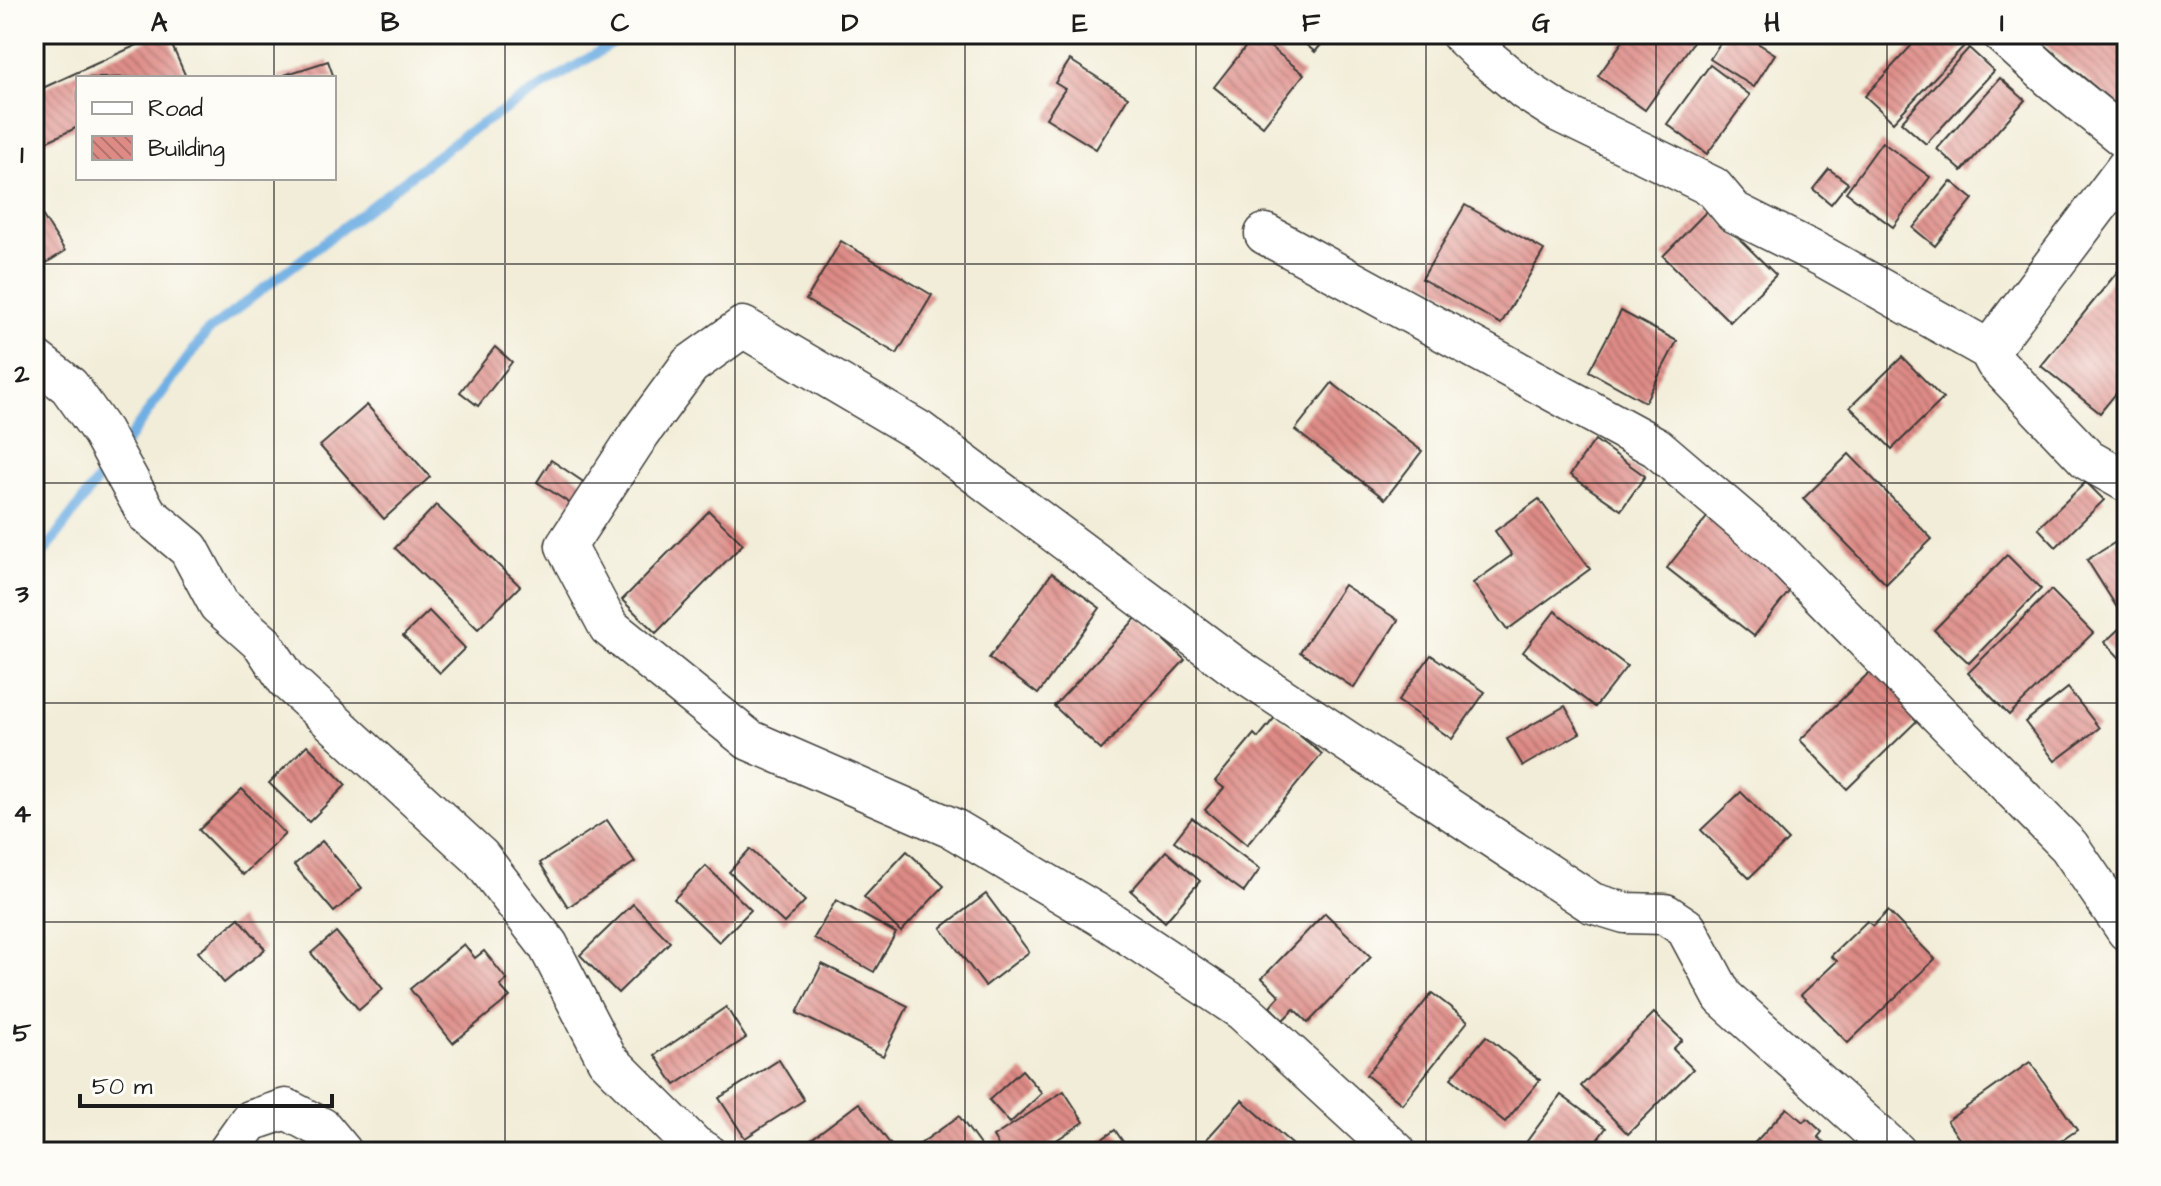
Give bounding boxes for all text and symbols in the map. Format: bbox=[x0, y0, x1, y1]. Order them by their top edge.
text: A bbox=[151, 5, 168, 41]
text: B bbox=[381, 5, 400, 41]
text: C bbox=[611, 5, 630, 41]
text: D bbox=[842, 5, 859, 41]
text: E bbox=[1072, 5, 1088, 41]
text: F bbox=[1302, 5, 1321, 41]
text: G bbox=[1532, 5, 1550, 41]
text: H bbox=[1764, 5, 1780, 41]
text: I bbox=[2000, 5, 2004, 41]
legend bbox=[76, 76, 336, 180]
text: Road bbox=[148, 92, 203, 126]
text: Building bbox=[148, 132, 225, 167]
text: 1 bbox=[20, 137, 24, 173]
text: 2 bbox=[14, 356, 30, 392]
text: 3 bbox=[14, 576, 29, 612]
text: 4 bbox=[13, 796, 31, 832]
text: 5 bbox=[13, 1015, 32, 1051]
scale bar bbox=[80, 1058, 332, 1108]
text: 50 m bbox=[92, 1070, 153, 1104]

